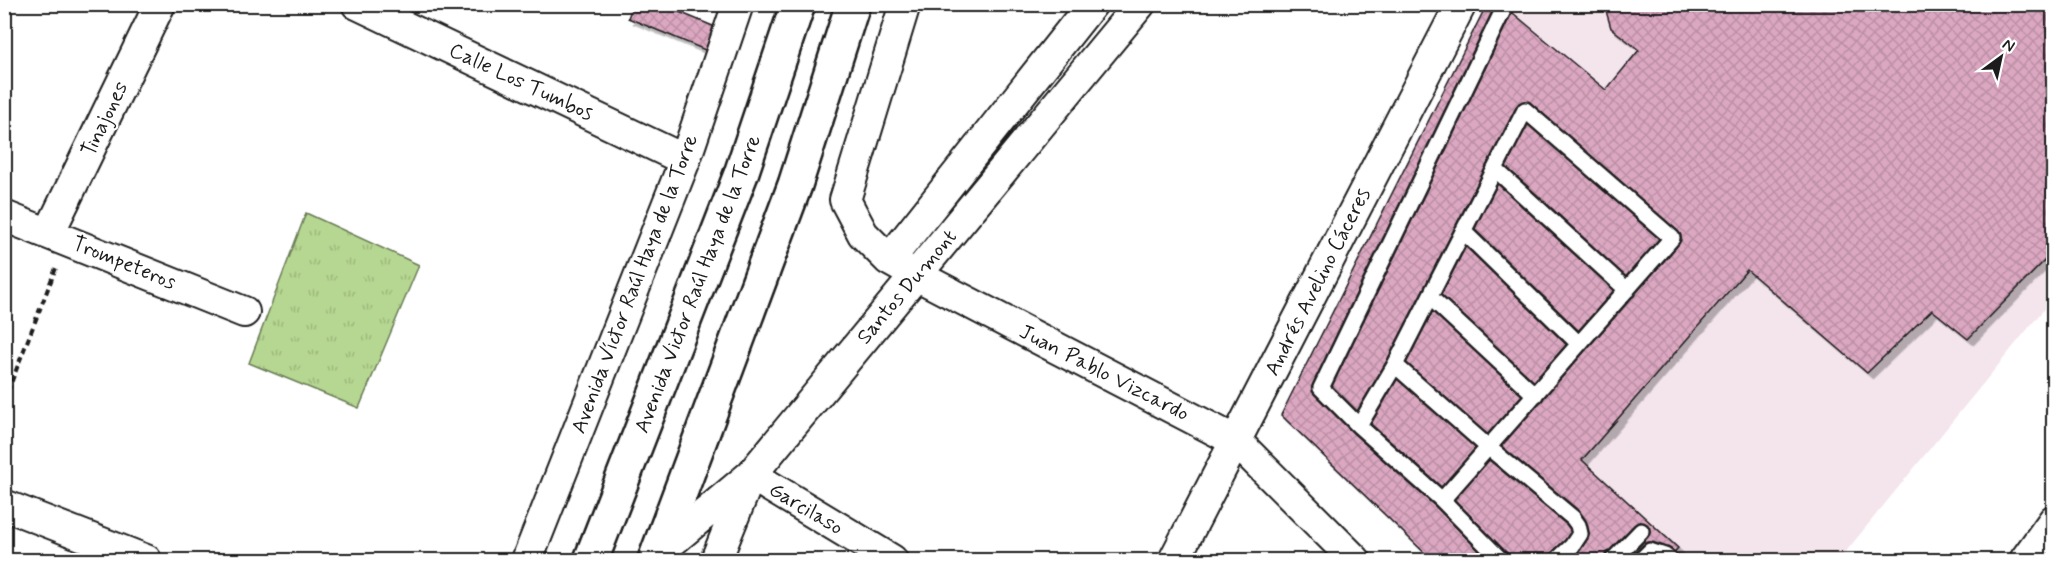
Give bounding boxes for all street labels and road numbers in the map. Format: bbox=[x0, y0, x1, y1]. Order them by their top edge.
street label: Calle Los Tumbos bbox=[444, 36, 598, 128]
street label: Tinajones bbox=[75, 77, 135, 161]
street label: Avenida Víctor Raúl Haya de la Torre bbox=[565, 130, 705, 438]
street label: Avenida Victor Raúl Haya de la Torre bbox=[628, 131, 768, 437]
street label: Andrés Avelino Cáceres bbox=[1258, 183, 1378, 381]
street label: Santos Dumont bbox=[851, 224, 963, 350]
street label: Trompeteros bbox=[68, 229, 180, 297]
street label: Juan Pablo Vizcardo bbox=[1014, 318, 1194, 428]
street label: Garcilaso bbox=[764, 476, 848, 542]

